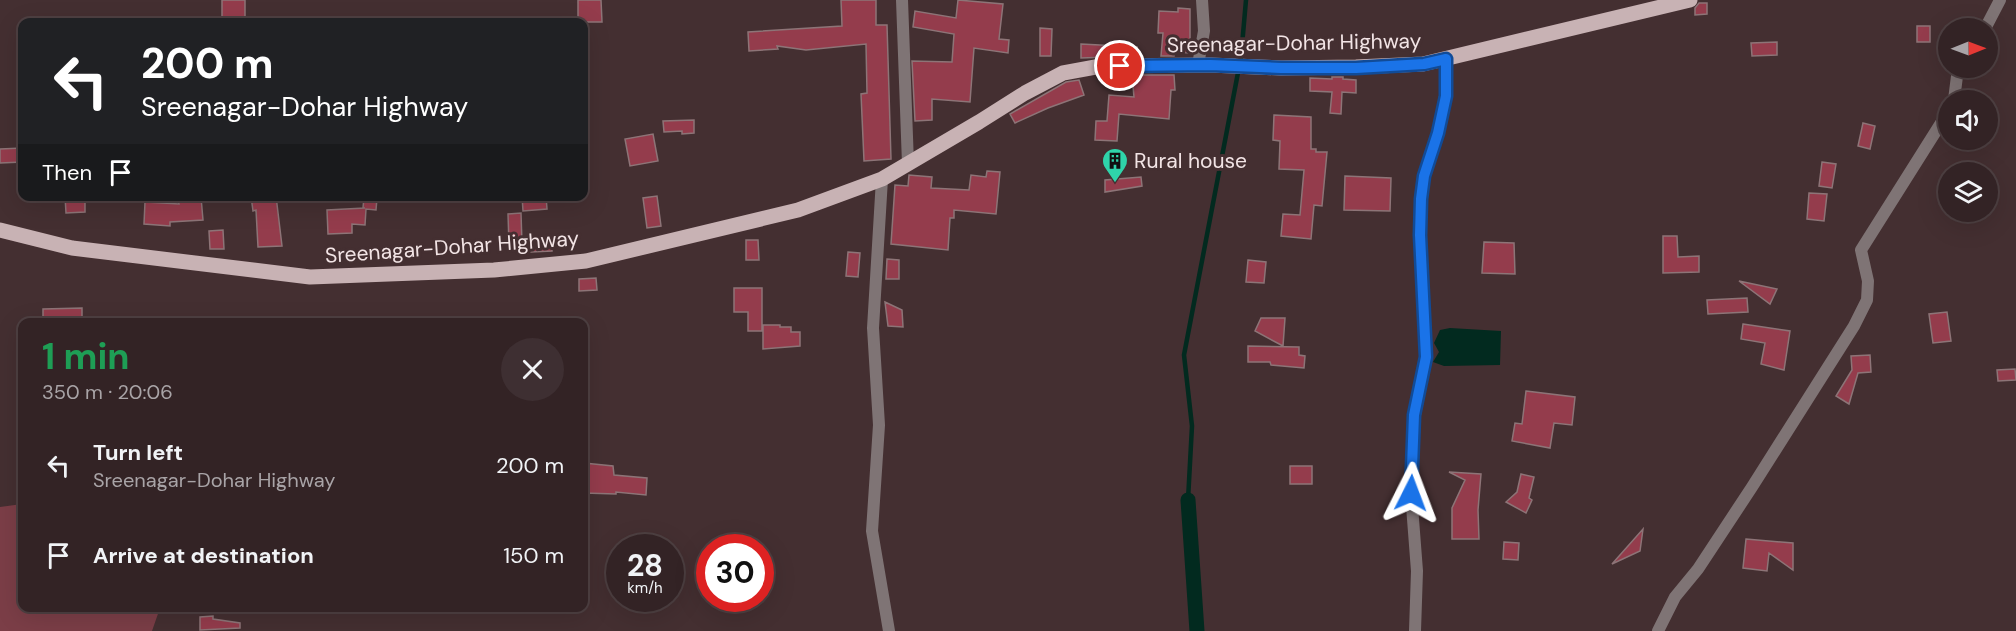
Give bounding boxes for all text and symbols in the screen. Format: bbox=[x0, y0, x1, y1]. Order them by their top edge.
north arrow bbox=[1938, 18, 1998, 78]
map controls bbox=[1938, 18, 1998, 222]
street label: Sreenagar-Dohar Highway bbox=[1167, 27, 1422, 59]
text: 200 m bbox=[141, 36, 274, 91]
pin bbox=[1094, 40, 1145, 91]
icon: left bbox=[42, 42, 120, 120]
icon: arrive bbox=[1103, 49, 1136, 82]
text: Sreenagar-Dohar Highway bbox=[141, 89, 468, 124]
button: sound bbox=[1938, 90, 1998, 150]
building icon: Rural house bbox=[1100, 146, 1130, 184]
place label: Rural house bbox=[1134, 147, 1247, 175]
icon: arrive bbox=[104, 156, 137, 189]
text: Then bbox=[42, 158, 92, 187]
button: layers bbox=[1938, 162, 1998, 222]
street label: Sreenagar-Dohar Highway bbox=[324, 224, 580, 270]
text: 1 min bbox=[42, 333, 130, 380]
button: close bbox=[501, 338, 564, 401]
text: 350 m · 20:06 bbox=[42, 379, 173, 405]
text: Turn left bbox=[93, 438, 183, 467]
icon: left bbox=[42, 449, 75, 482]
text: 200 m bbox=[496, 451, 564, 480]
position arrow bbox=[1379, 461, 1443, 525]
text: Sreenagar-Dohar Highway bbox=[93, 467, 335, 493]
speed limit sign: 30 bbox=[696, 534, 774, 612]
icon: arrive bbox=[42, 539, 75, 572]
text: Arrive at destination bbox=[93, 541, 314, 570]
text: 150 m bbox=[503, 541, 564, 570]
text: 28 bbox=[627, 546, 663, 585]
text: km/h bbox=[627, 578, 663, 598]

